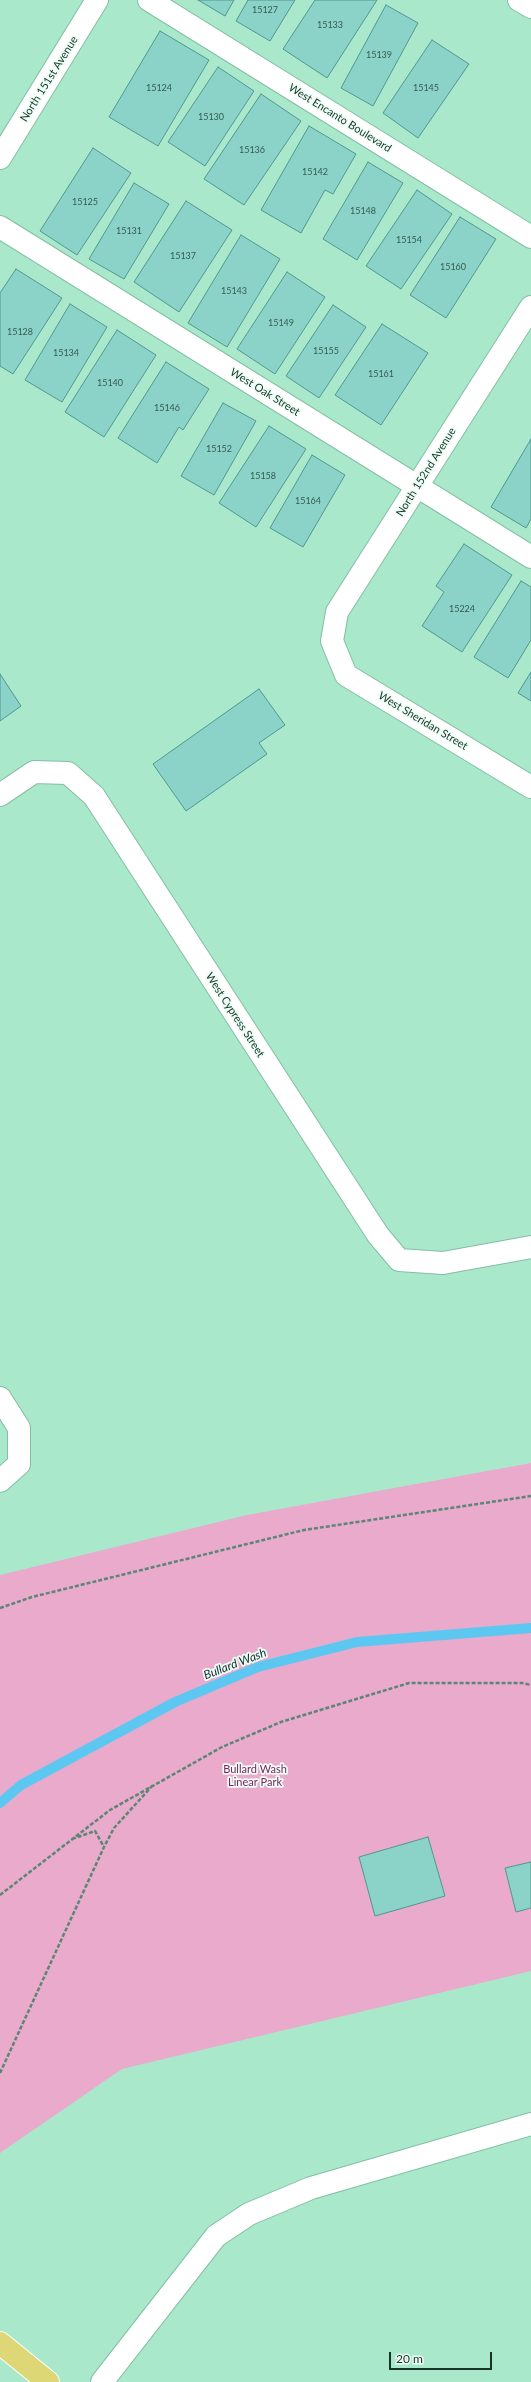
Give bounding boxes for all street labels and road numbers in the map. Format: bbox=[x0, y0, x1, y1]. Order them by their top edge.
street label: North 151st Avenue bbox=[17, 34, 81, 124]
street label: West Encanto Boulevard bbox=[286, 81, 394, 155]
street label: West Oak Street bbox=[228, 365, 302, 419]
street label: North 152nd Avenue bbox=[393, 425, 459, 519]
street label: West Sheridan Street bbox=[376, 689, 470, 753]
street label: West Cypress Street bbox=[203, 970, 267, 1060]

